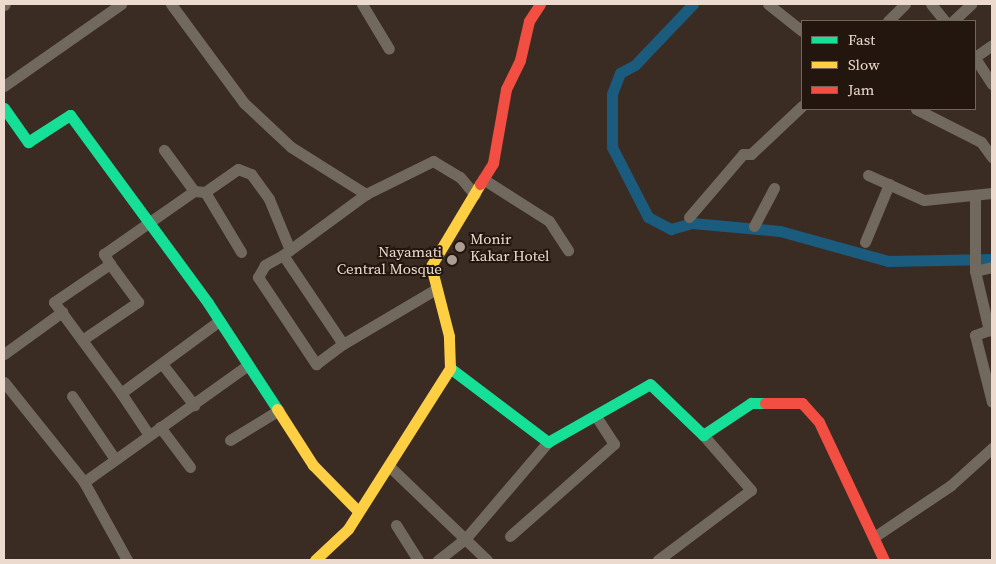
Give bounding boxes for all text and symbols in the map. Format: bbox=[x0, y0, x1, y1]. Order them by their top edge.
legend bbox=[801, 20, 976, 110]
text: Fast bbox=[848, 29, 875, 50]
text: Slow bbox=[848, 54, 880, 75]
text: Jam bbox=[848, 79, 874, 100]
place label: Monir Kakar Hotel bbox=[470, 229, 550, 264]
marker: Monir Kakar Hotel bbox=[454, 241, 466, 253]
place label: Nayamati Central Mosque bbox=[337, 242, 442, 277]
marker: Nayamati Central Mosque bbox=[446, 254, 458, 266]

